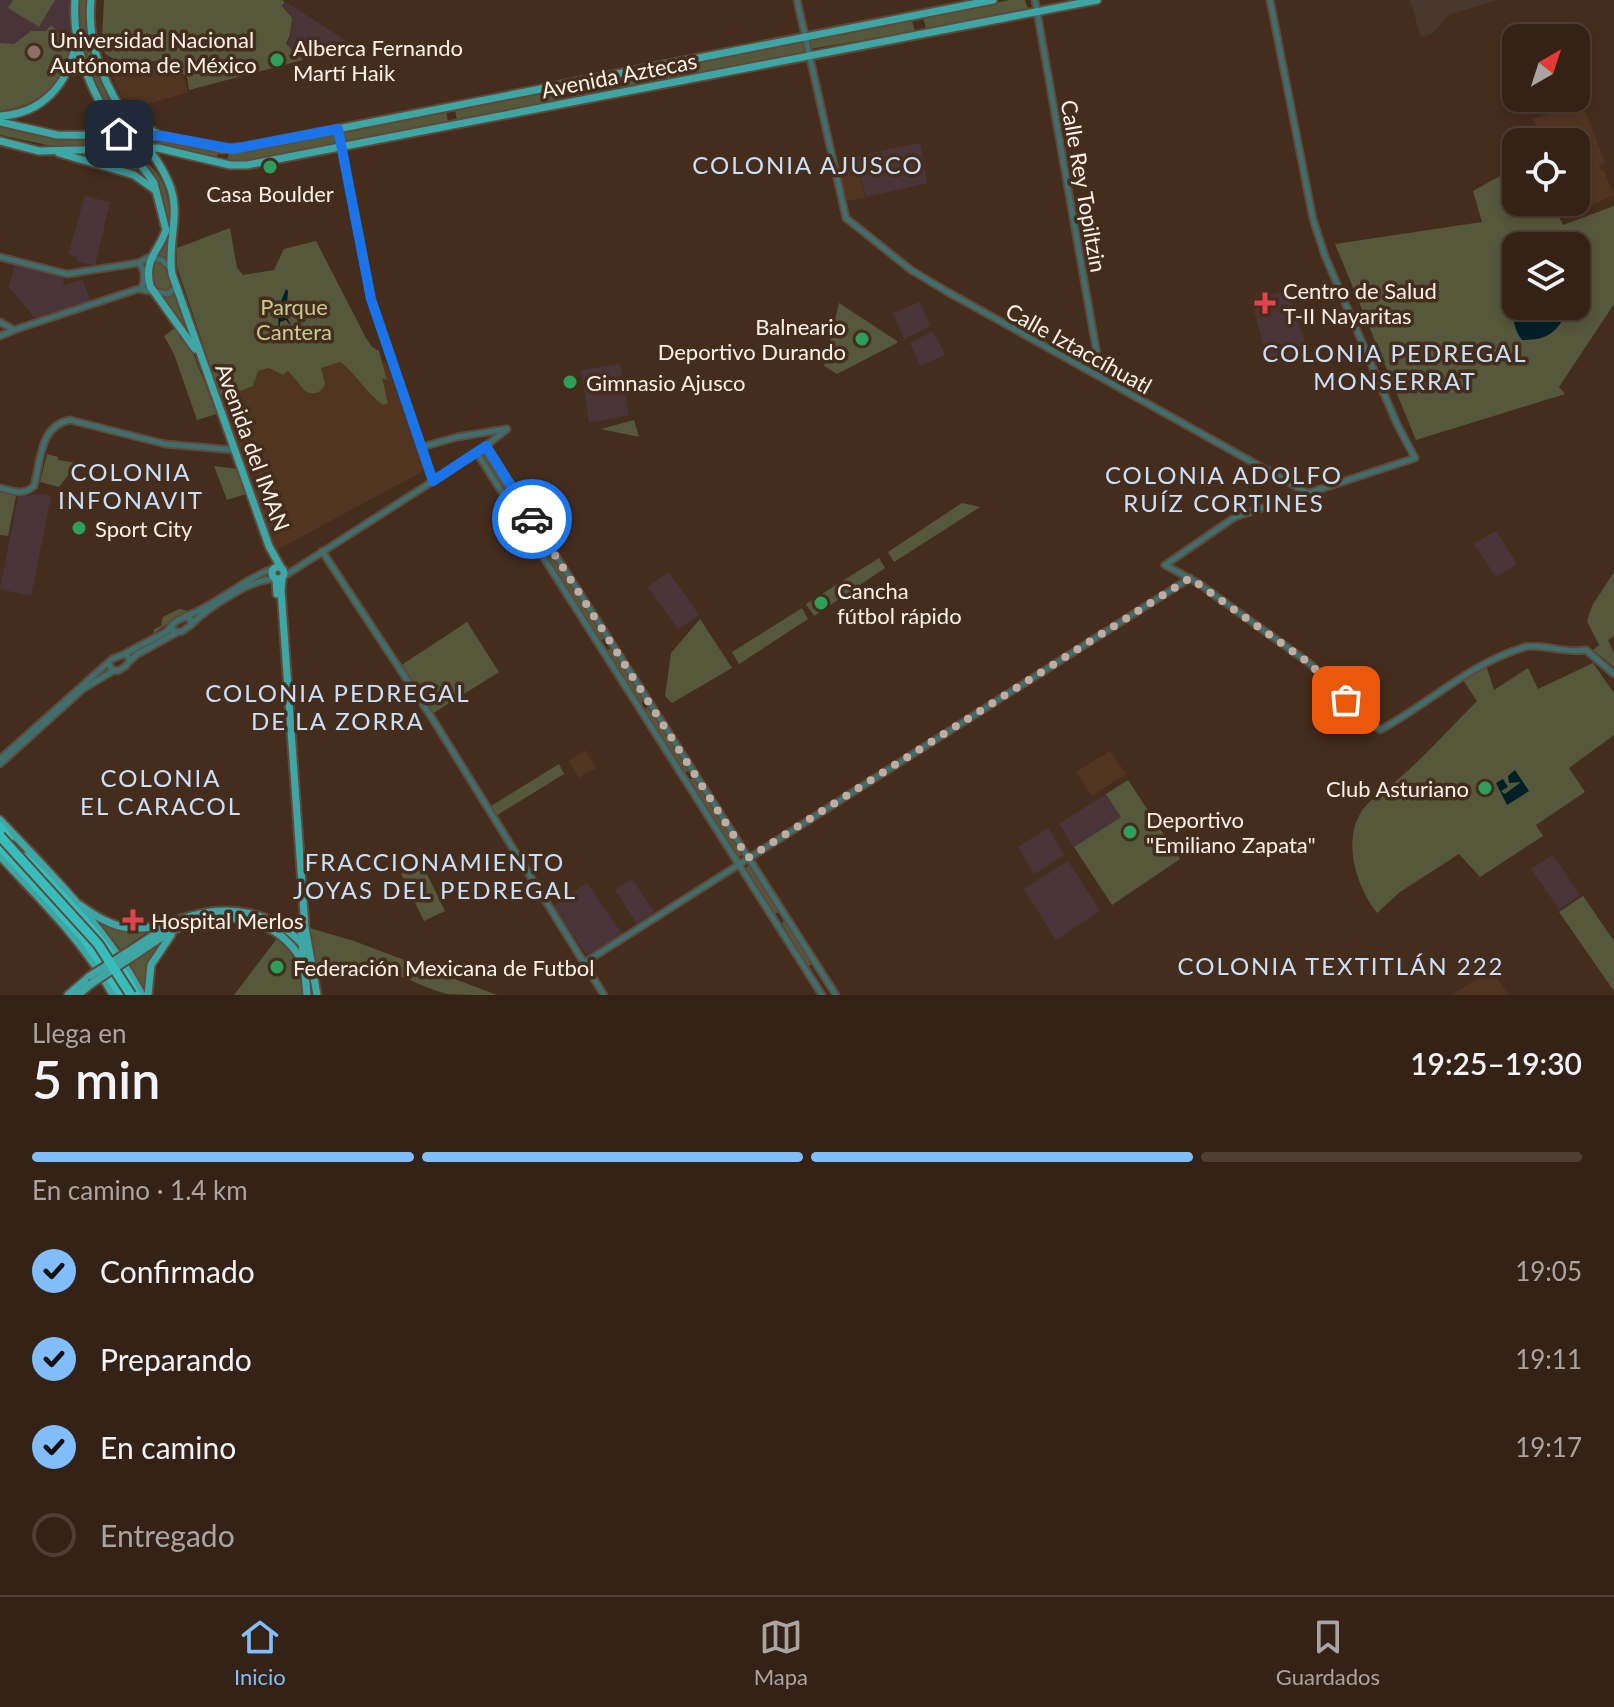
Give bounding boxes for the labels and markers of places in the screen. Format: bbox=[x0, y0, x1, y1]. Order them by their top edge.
place label: Universidad Nacional Autónoma de México bbox=[50, 26, 257, 78]
place label: Alberca Fernando Martí Haik bbox=[293, 34, 463, 86]
marker: Universidad Nacional Autónoma de México bbox=[25, 43, 43, 61]
marker: Alberca Fernando Martí Haik bbox=[268, 51, 286, 69]
pin bbox=[85, 100, 153, 168]
marker: Casa Boulder bbox=[261, 158, 279, 176]
place label: Casa Boulder bbox=[206, 180, 334, 207]
place label: Centro de Salud T-II Nayaritas bbox=[1283, 277, 1437, 329]
marker: Centro de Salud T-II Nayaritas bbox=[1254, 292, 1276, 314]
place label: Balneario Deportivo Durando bbox=[658, 313, 846, 365]
marker: Balneario Deportivo Durando bbox=[853, 330, 871, 348]
place label: Gimnasio Ajusco bbox=[586, 369, 745, 396]
marker: Gimnasio Ajusco bbox=[561, 373, 579, 391]
place label: Sport City bbox=[95, 515, 193, 542]
marker: Sport City bbox=[70, 519, 88, 537]
place label: Cancha fútbol rápido bbox=[837, 577, 962, 629]
marker: Cancha fútbol rápido bbox=[812, 594, 830, 612]
pin bbox=[1312, 666, 1380, 734]
place label: Club Asturiano bbox=[1326, 775, 1469, 802]
marker: Club Asturiano bbox=[1476, 779, 1494, 797]
place label: Deportivo "Emiliano Zapata" bbox=[1146, 806, 1316, 858]
marker: Deportivo "Emiliano Zapata" bbox=[1121, 823, 1139, 841]
place label: Hospital Merlos bbox=[151, 907, 304, 934]
marker: Hospital Merlos bbox=[122, 909, 144, 931]
place label: Federación Mexicana de Futbol bbox=[293, 954, 594, 981]
marker: Federación Mexicana de Futbol bbox=[268, 958, 286, 976]

